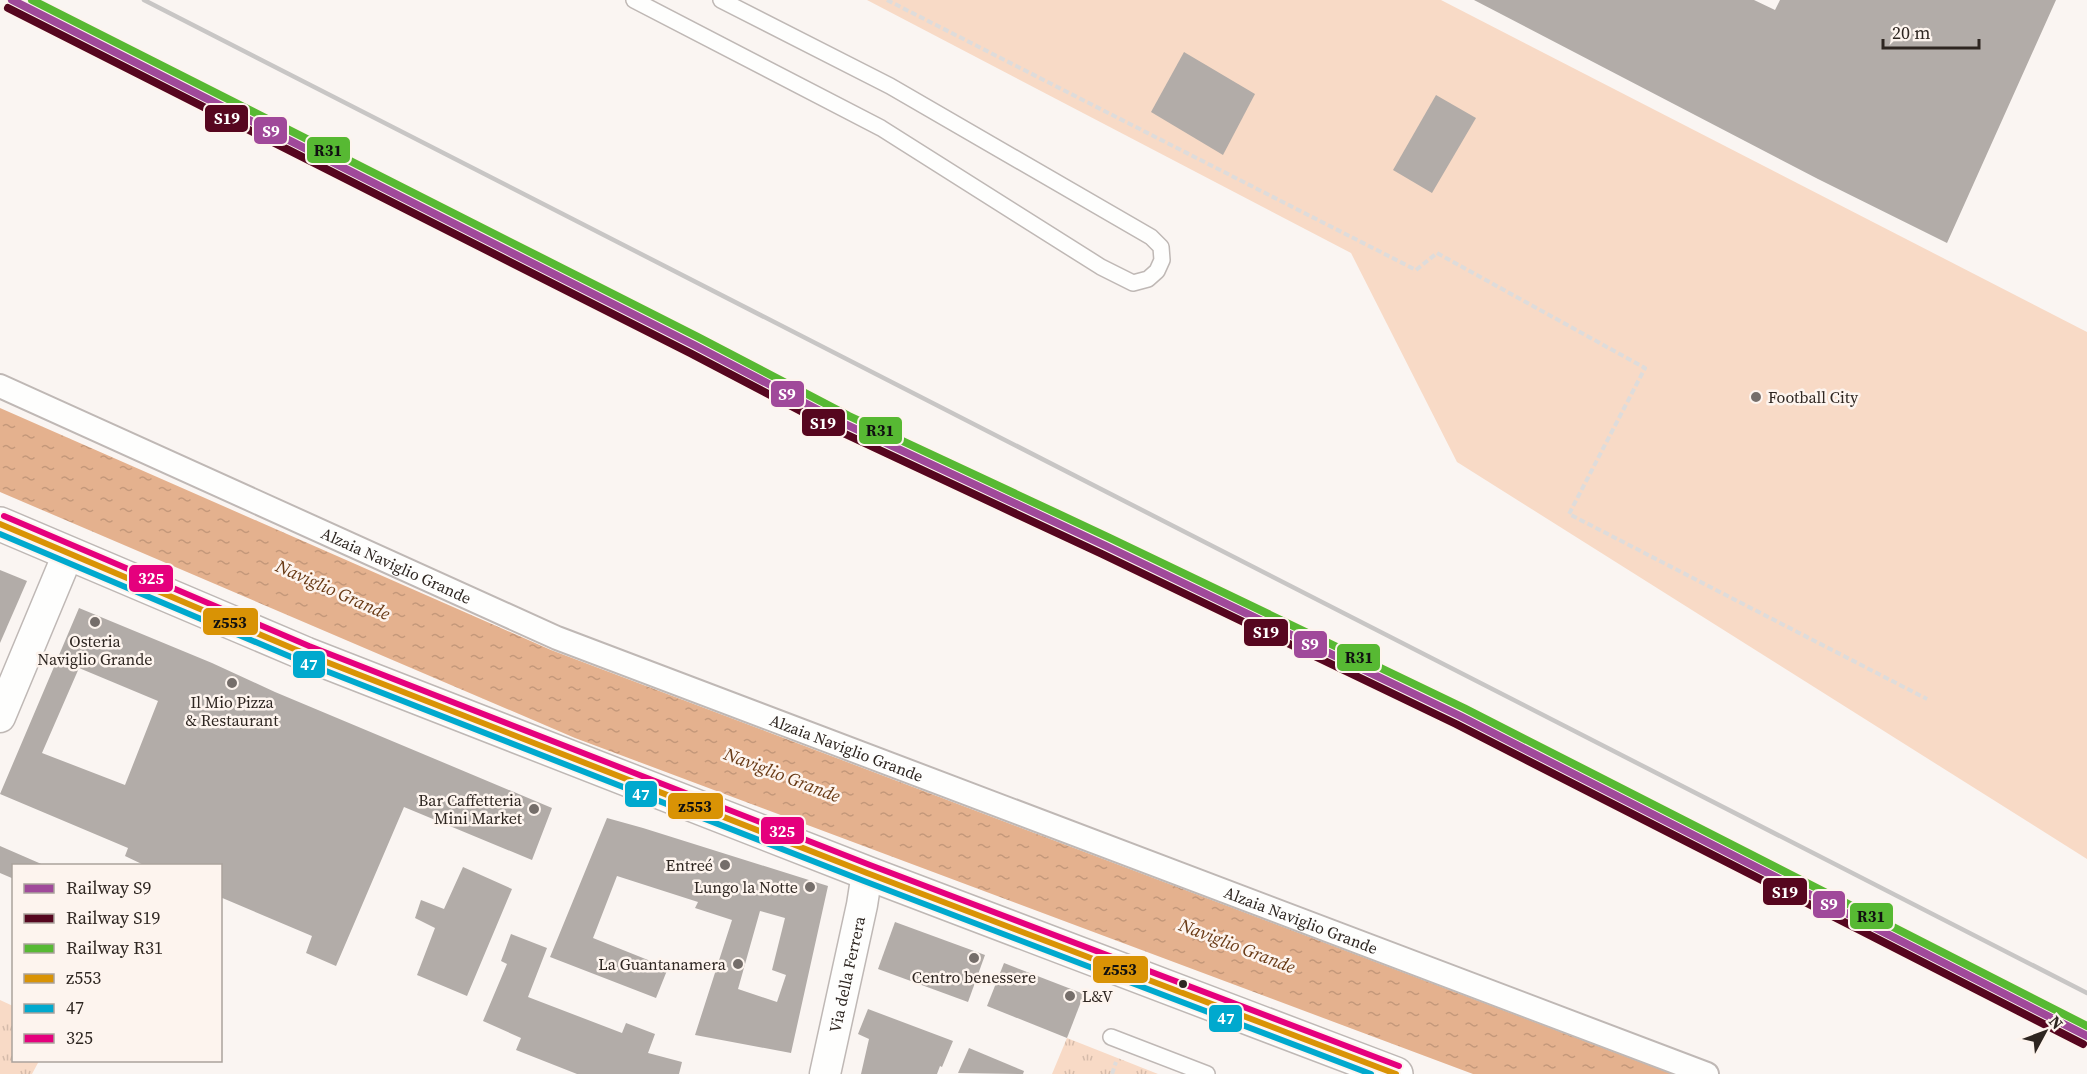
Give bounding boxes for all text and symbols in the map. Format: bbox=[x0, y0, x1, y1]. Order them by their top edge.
scale bar bbox=[1883, 12, 1979, 50]
text: 20 m bbox=[1892, 20, 1930, 45]
line badge: S19 bbox=[204, 104, 249, 133]
text: S19 bbox=[214, 107, 240, 129]
line badge: S9 bbox=[253, 116, 288, 145]
text: S9 bbox=[262, 120, 280, 142]
line badge: R31 bbox=[306, 136, 351, 164]
text: R31 bbox=[314, 139, 342, 161]
line badge: S9 bbox=[770, 380, 805, 408]
text: S9 bbox=[778, 383, 796, 405]
place label: Football City bbox=[1768, 386, 1859, 408]
marker: Football City bbox=[1749, 390, 1763, 404]
line badge: S19 bbox=[801, 408, 846, 437]
text: S19 bbox=[810, 412, 836, 434]
line badge: R31 bbox=[858, 416, 903, 445]
text: R31 bbox=[866, 419, 894, 441]
street label: Alzaia Naviglio Grande bbox=[318, 523, 474, 607]
water label: Naviglio Grande bbox=[273, 555, 393, 625]
line badge: 325 bbox=[128, 564, 174, 593]
text: 325 bbox=[138, 567, 164, 589]
line badge: z553 bbox=[202, 607, 259, 636]
text: z553 bbox=[213, 611, 247, 633]
marker: Osteria Naviglio Grande bbox=[88, 615, 102, 629]
line badge: S19 bbox=[1243, 618, 1289, 647]
text: S19 bbox=[1253, 621, 1279, 643]
place label: Osteria Naviglio Grande bbox=[38, 630, 152, 670]
line badge: S9 bbox=[1293, 630, 1328, 659]
text: S9 bbox=[1301, 633, 1319, 655]
line badge: R31 bbox=[1336, 643, 1381, 672]
text: R31 bbox=[1345, 646, 1373, 668]
line badge: 47 bbox=[292, 650, 326, 679]
text: 47 bbox=[300, 653, 318, 675]
marker: Il Mio Pizza & Restaurant bbox=[225, 676, 239, 690]
place label: Il Mio Pizza & Restaurant bbox=[186, 691, 279, 731]
street label: Alzaia Naviglio Grande bbox=[767, 710, 925, 786]
water label: Naviglio Grande bbox=[721, 743, 843, 807]
line badge: 47 bbox=[624, 780, 658, 808]
text: 47 bbox=[632, 783, 650, 805]
place label: Bar Caffetteria Mini Market bbox=[418, 789, 523, 829]
line badge: z553 bbox=[667, 792, 724, 820]
text: z553 bbox=[678, 795, 712, 817]
marker: Bar Caffetteria Mini Market bbox=[527, 802, 541, 816]
line badge: 325 bbox=[760, 816, 805, 845]
text: 325 bbox=[769, 820, 795, 842]
place label: Entreé bbox=[666, 854, 713, 876]
marker: Entreé bbox=[718, 858, 732, 872]
legend bbox=[12, 864, 222, 1062]
text: Railway S9 bbox=[66, 875, 152, 900]
place label: Lungo la Notte bbox=[694, 876, 798, 898]
line badge: S19 bbox=[1762, 877, 1808, 906]
marker: Lungo la Notte bbox=[803, 880, 817, 894]
text: S19 bbox=[1772, 881, 1798, 903]
street label: Alzaia Naviglio Grande bbox=[1222, 882, 1380, 958]
line badge: S9 bbox=[1812, 890, 1846, 919]
text: S9 bbox=[1820, 893, 1838, 915]
line badge: R31 bbox=[1849, 902, 1894, 930]
text: Railway S19 bbox=[66, 905, 161, 930]
text: R31 bbox=[1857, 905, 1885, 927]
street label: Via della Ferrera bbox=[823, 913, 870, 1035]
water label: Naviglio Grande bbox=[1176, 914, 1298, 978]
text: Railway R31 bbox=[66, 935, 163, 960]
marker: Centro benessere bbox=[967, 951, 981, 965]
place label: La Guantanamera bbox=[598, 953, 727, 975]
line badge: z553 bbox=[1092, 955, 1149, 984]
marker: La Guantanamera bbox=[731, 957, 745, 971]
text: z553 bbox=[1103, 958, 1137, 980]
text: z553 bbox=[66, 965, 101, 990]
place label: Centro benessere bbox=[912, 966, 1036, 988]
unlabelled marker bbox=[1177, 978, 1189, 990]
place label: L&V bbox=[1082, 985, 1113, 1007]
marker: L&V bbox=[1063, 989, 1077, 1003]
text: 47 bbox=[66, 995, 84, 1020]
north arrow bbox=[2015, 1002, 2075, 1062]
line badge: 47 bbox=[1208, 1004, 1243, 1033]
text: 47 bbox=[1217, 1007, 1235, 1029]
text: N bbox=[2044, 1011, 2069, 1034]
text: 325 bbox=[66, 1025, 93, 1050]

